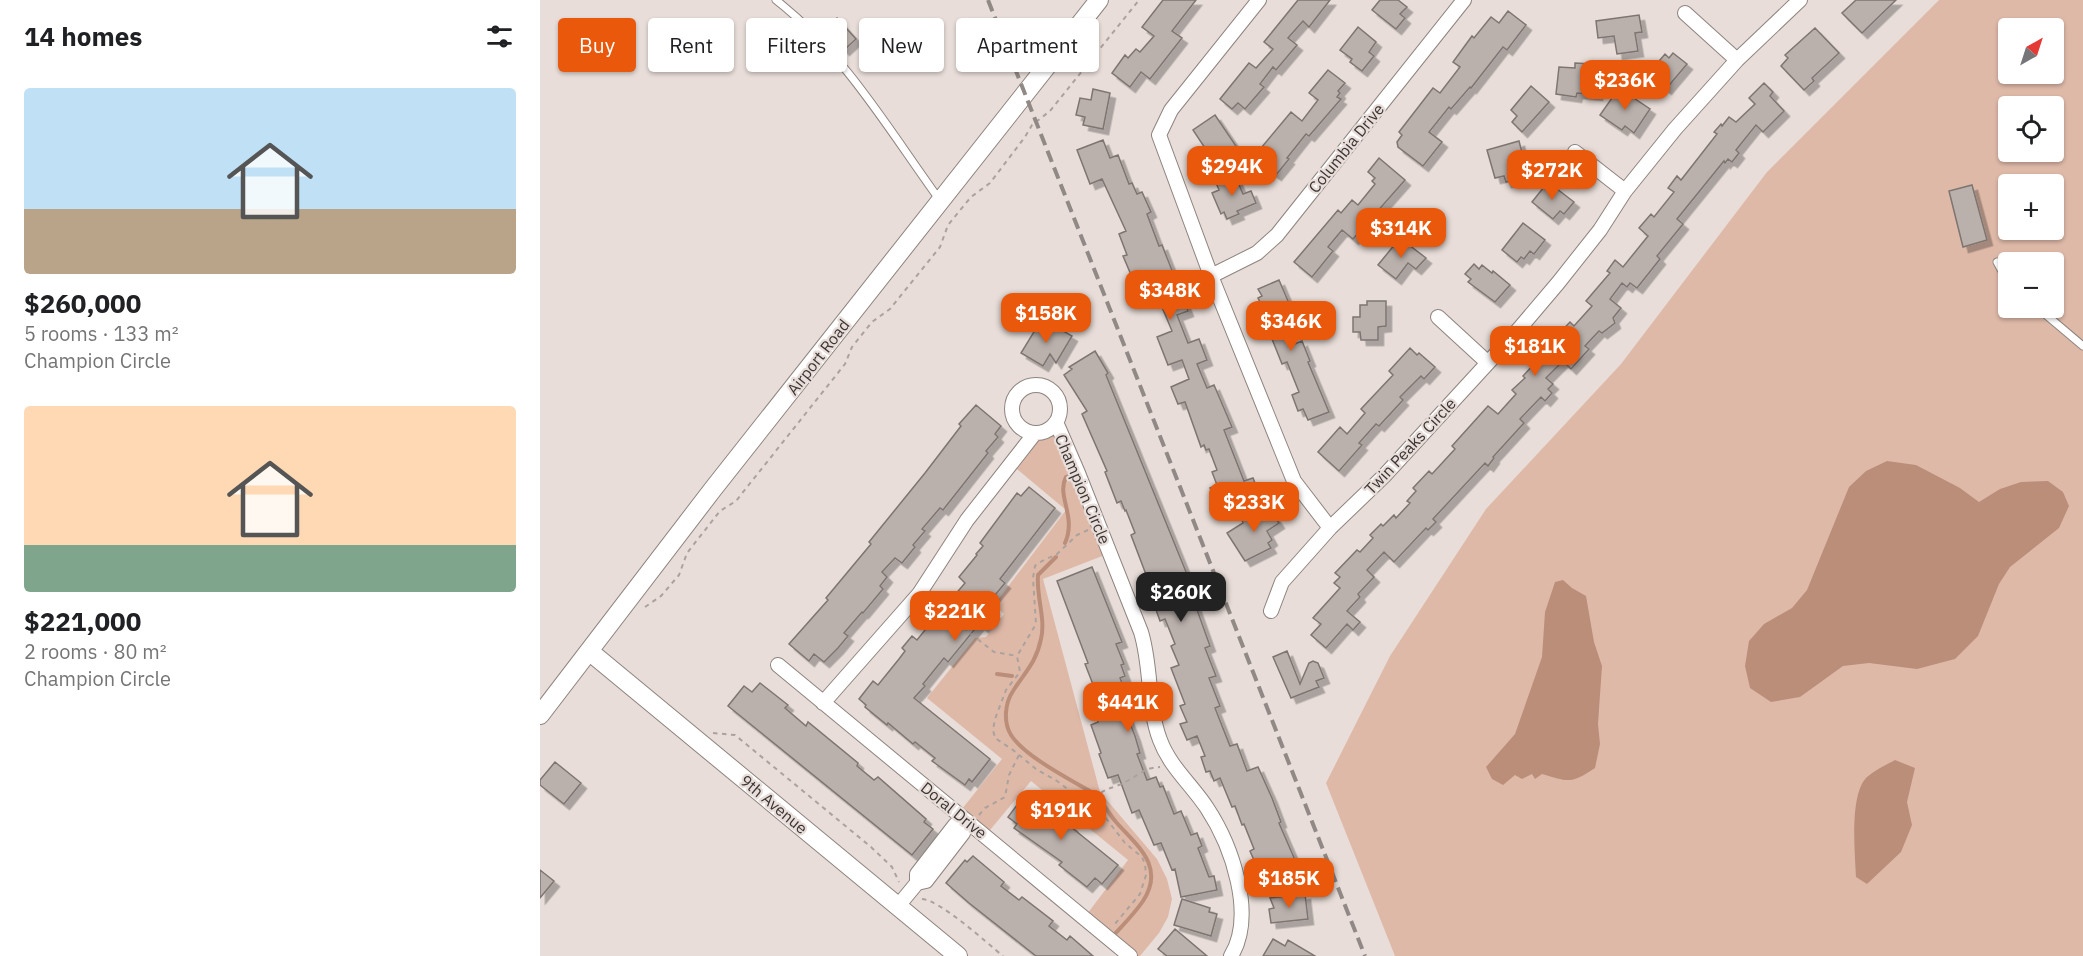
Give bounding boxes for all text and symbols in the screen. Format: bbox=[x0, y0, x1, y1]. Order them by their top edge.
chip: Buy bbox=[558, 18, 636, 72]
chip: Rent bbox=[648, 18, 734, 72]
chip: Filters bbox=[746, 18, 847, 72]
chip: New bbox=[859, 18, 944, 72]
chip: Apartment bbox=[956, 18, 1099, 72]
north arrow bbox=[1998, 18, 2064, 84]
map controls bbox=[1998, 18, 2064, 318]
text: 14 homes bbox=[24, 19, 142, 53]
icon: filters bbox=[483, 20, 516, 53]
pin: $236K bbox=[1583, 60, 1667, 111]
text: $236K bbox=[1594, 66, 1656, 93]
button: locate bbox=[1998, 96, 2064, 162]
street label: Columbia Drive bbox=[1304, 99, 1388, 197]
icon: home bbox=[216, 127, 324, 235]
pin: $294K bbox=[1190, 146, 1274, 197]
pin: $272K bbox=[1510, 150, 1594, 201]
text: $294K bbox=[1201, 152, 1263, 179]
text: $272K bbox=[1521, 156, 1583, 183]
button: + bbox=[1998, 174, 2064, 240]
pin: $314K bbox=[1359, 208, 1443, 259]
text: $314K bbox=[1370, 214, 1432, 241]
button: − bbox=[1998, 252, 2064, 318]
pin: $348K bbox=[1128, 270, 1212, 321]
text: $348K bbox=[1139, 276, 1201, 303]
text: $260,000 bbox=[24, 286, 141, 320]
pin: $158K bbox=[1004, 293, 1088, 344]
text: $158K bbox=[1015, 299, 1077, 326]
pin: $346K bbox=[1249, 301, 1333, 352]
text: $346K bbox=[1260, 307, 1322, 334]
street label: Airport Road bbox=[782, 315, 854, 399]
text: 5 rooms · 133 m² bbox=[24, 320, 179, 347]
pin: $181K bbox=[1493, 326, 1577, 377]
text: $181K bbox=[1504, 332, 1566, 359]
text: Champion Circle bbox=[24, 347, 171, 374]
street label: Twin Peaks Circle bbox=[1360, 393, 1460, 499]
street label: Champion Circle bbox=[1051, 431, 1115, 547]
icon: home bbox=[216, 445, 324, 553]
pin: $233K bbox=[1212, 482, 1296, 533]
text: $233K bbox=[1223, 488, 1285, 515]
pin: $260K bbox=[1139, 572, 1223, 623]
text: $260K bbox=[1150, 578, 1212, 605]
pin: $221K bbox=[913, 591, 997, 642]
text: $221K bbox=[924, 597, 986, 624]
text: $221,000 bbox=[24, 604, 141, 638]
text: 2 rooms · 80 m² bbox=[24, 638, 167, 665]
text: Champion Circle bbox=[24, 665, 171, 692]
pin: $441K bbox=[1086, 682, 1170, 733]
text: $441K bbox=[1097, 688, 1159, 715]
street label: 9th Avenue bbox=[736, 770, 812, 838]
street label: Doral Drive bbox=[917, 777, 991, 843]
pin: $191K bbox=[1019, 790, 1103, 841]
text: $191K bbox=[1030, 796, 1092, 823]
pin: $185K bbox=[1247, 858, 1331, 909]
text: $185K bbox=[1258, 864, 1320, 891]

